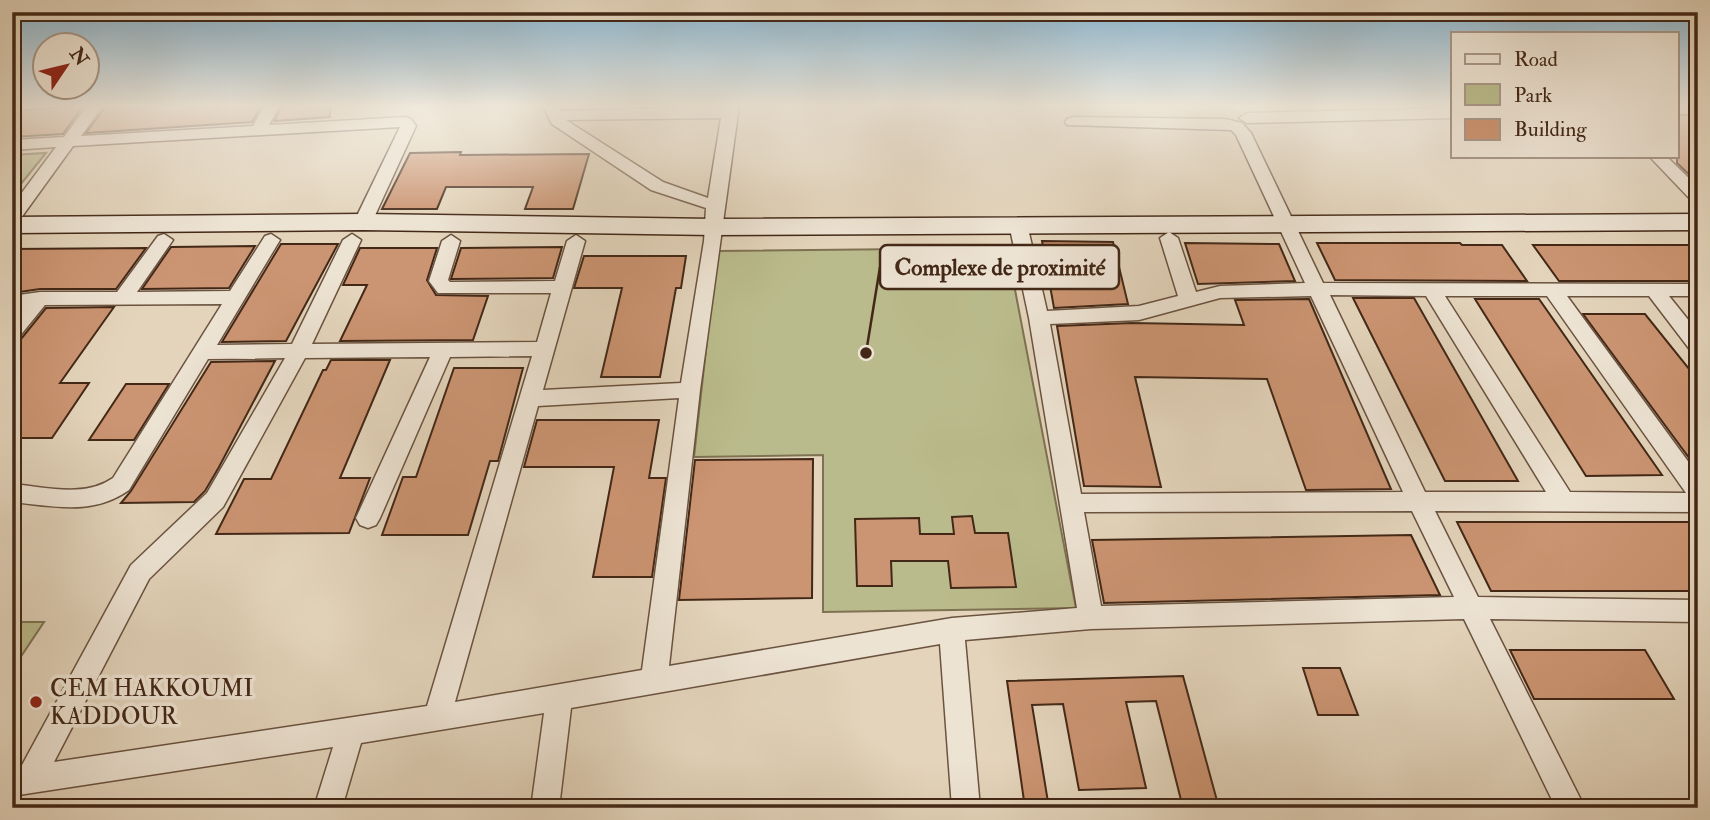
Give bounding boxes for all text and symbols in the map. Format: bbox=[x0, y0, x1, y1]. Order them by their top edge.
north arrow bbox=[32, 32, 102, 102]
legend bbox=[1451, 32, 1678, 158]
text: N bbox=[64, 42, 94, 71]
text: Road bbox=[1514, 46, 1559, 73]
text: Park bbox=[1514, 82, 1552, 109]
text: Building bbox=[1514, 116, 1587, 143]
callout: Complexe de proximité bbox=[880, 245, 1119, 289]
text: Complexe de proximité bbox=[895, 253, 1107, 283]
place label: CEM HAKKOUMI KADDOUR bbox=[50, 673, 253, 732]
marker: CEM HAKKOUMI KADDOUR bbox=[28, 694, 44, 710]

